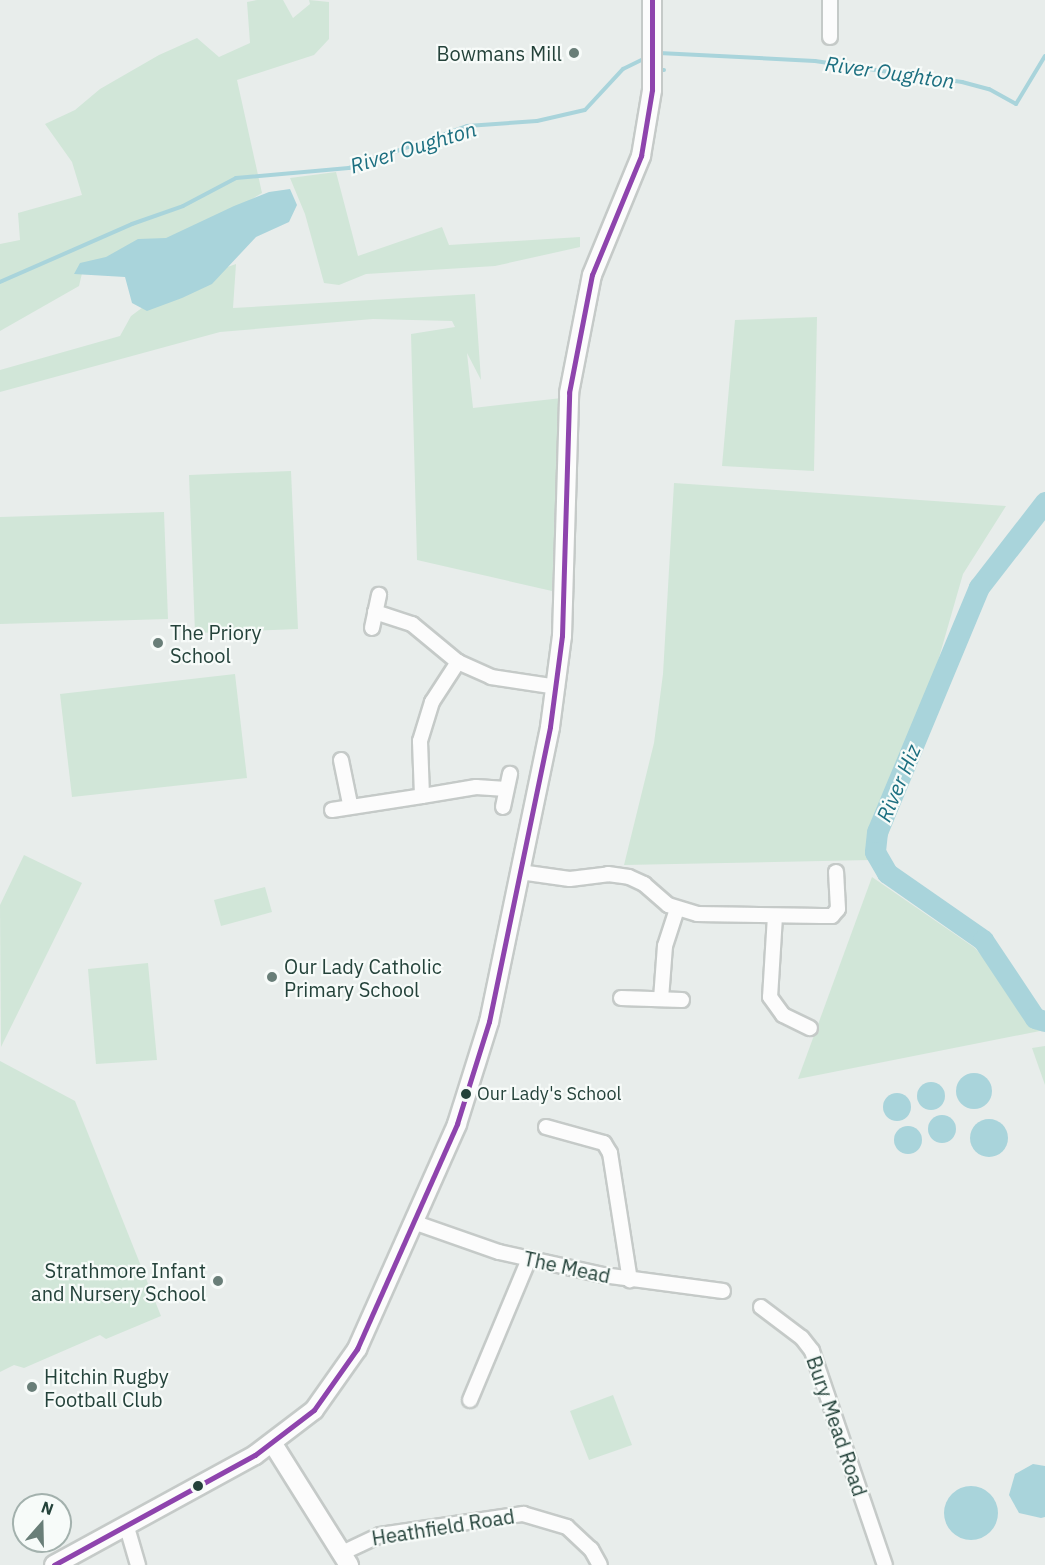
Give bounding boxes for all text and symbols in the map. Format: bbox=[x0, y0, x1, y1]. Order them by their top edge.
place label: Bowmans Mill bbox=[437, 41, 562, 65]
marker: Bowmans Mill bbox=[567, 46, 581, 60]
water label: River Oughton bbox=[824, 50, 956, 94]
water label: River Oughton bbox=[347, 116, 479, 178]
place label: The Priory School bbox=[170, 620, 261, 667]
marker: The Priory School bbox=[151, 636, 165, 650]
water label: River Hiz bbox=[870, 741, 926, 825]
place label: Our Lady Catholic Primary School bbox=[284, 954, 442, 1001]
marker: Our Lady Catholic Primary School bbox=[265, 970, 279, 984]
place label: Our Lady's School bbox=[477, 1083, 621, 1105]
marker: Our Lady's School bbox=[460, 1088, 472, 1100]
street label: The Mead bbox=[521, 1246, 613, 1288]
place label: Strathmore Infant and Nursery School bbox=[31, 1258, 206, 1305]
marker: Strathmore Infant and Nursery School bbox=[211, 1274, 225, 1288]
street label: Bury Mead Road bbox=[802, 1353, 872, 1499]
place label: Hitchin Rugby Football Club bbox=[44, 1364, 169, 1411]
marker: Hitchin Rugby Football Club bbox=[25, 1380, 39, 1394]
unlabelled marker bbox=[192, 1480, 204, 1492]
north arrow bbox=[12, 1493, 72, 1553]
text: N bbox=[39, 1497, 56, 1519]
street label: Heathfield Road bbox=[370, 1504, 516, 1550]

